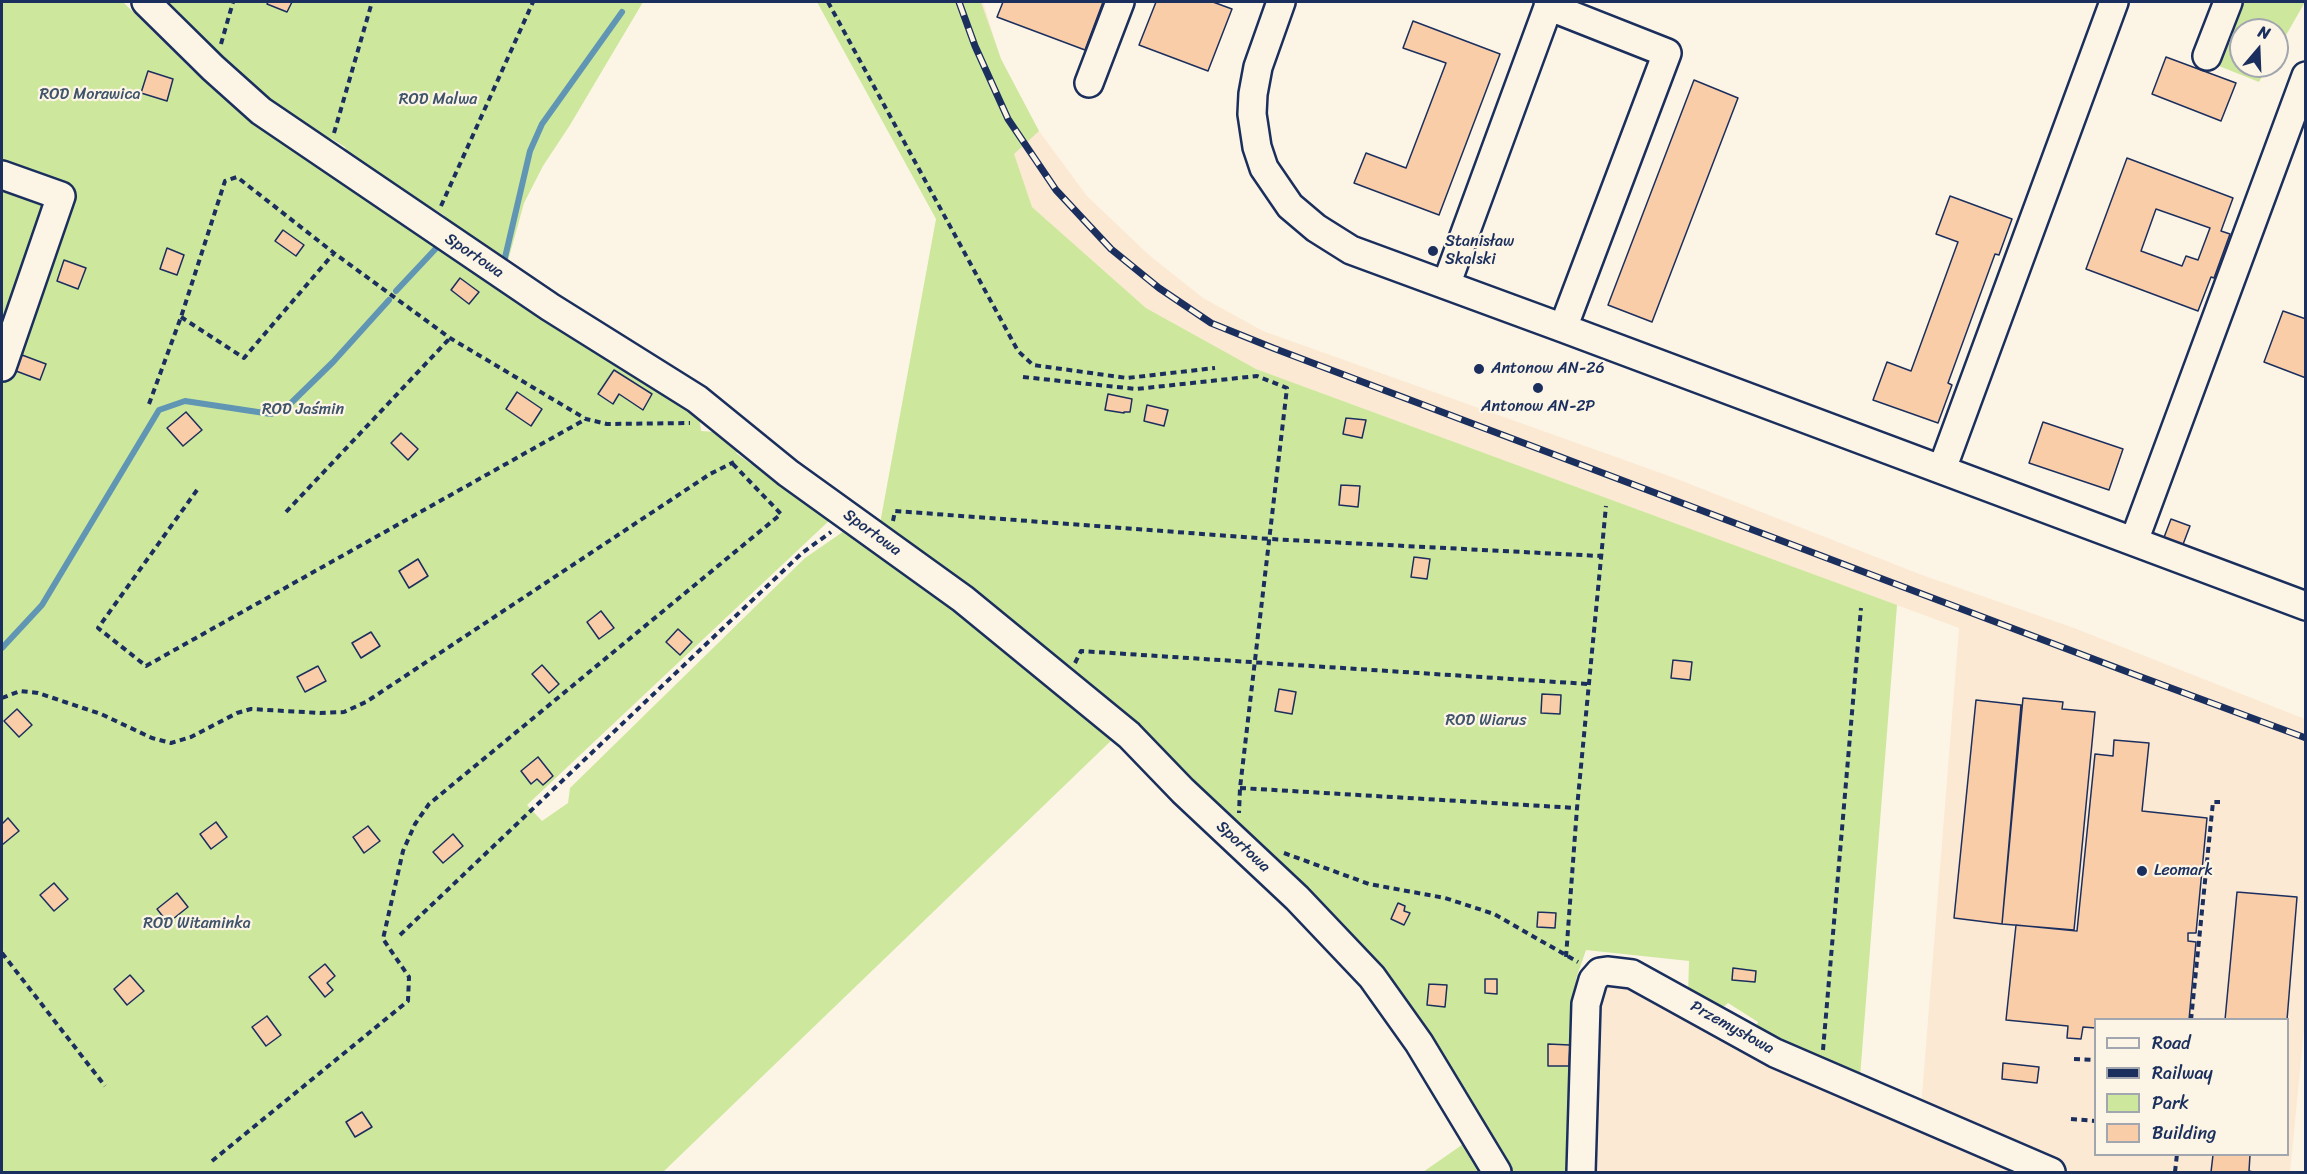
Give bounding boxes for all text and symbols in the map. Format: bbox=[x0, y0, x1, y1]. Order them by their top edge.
text: N bbox=[2254, 17, 2274, 48]
north arrow bbox=[2229, 18, 2289, 78]
park label: ROD Morawica bbox=[39, 85, 141, 105]
park label: ROD Malwa bbox=[399, 90, 477, 110]
street label: Sportowa bbox=[441, 229, 507, 283]
place label: Stanisław Skalski bbox=[1445, 232, 1514, 270]
marker: Stanisław Skalski bbox=[1426, 244, 1440, 258]
place label: Antonow AN-26 bbox=[1491, 359, 1605, 379]
marker: Antonow AN-26 bbox=[1472, 362, 1486, 376]
marker: Antonow AN-2P bbox=[1531, 381, 1545, 395]
place label: Antonow AN-2P bbox=[1481, 397, 1595, 417]
park label: ROD Jaśmin bbox=[262, 400, 344, 420]
street label: Sportowa bbox=[839, 506, 905, 560]
park label: ROD Wiarus bbox=[1445, 711, 1527, 731]
street label: Sportowa bbox=[1212, 817, 1274, 877]
place label: Leomark bbox=[2154, 861, 2213, 881]
marker: Leomark bbox=[2135, 864, 2149, 878]
park label: ROD Witaminka bbox=[143, 914, 251, 934]
street label: Przemysłowa bbox=[1687, 997, 1777, 1059]
legend bbox=[2094, 1018, 2289, 1156]
text: Road bbox=[2152, 1027, 2191, 1059]
text: Railway bbox=[2152, 1057, 2213, 1089]
text: Park bbox=[2152, 1087, 2189, 1119]
text: Building bbox=[2152, 1117, 2216, 1149]

